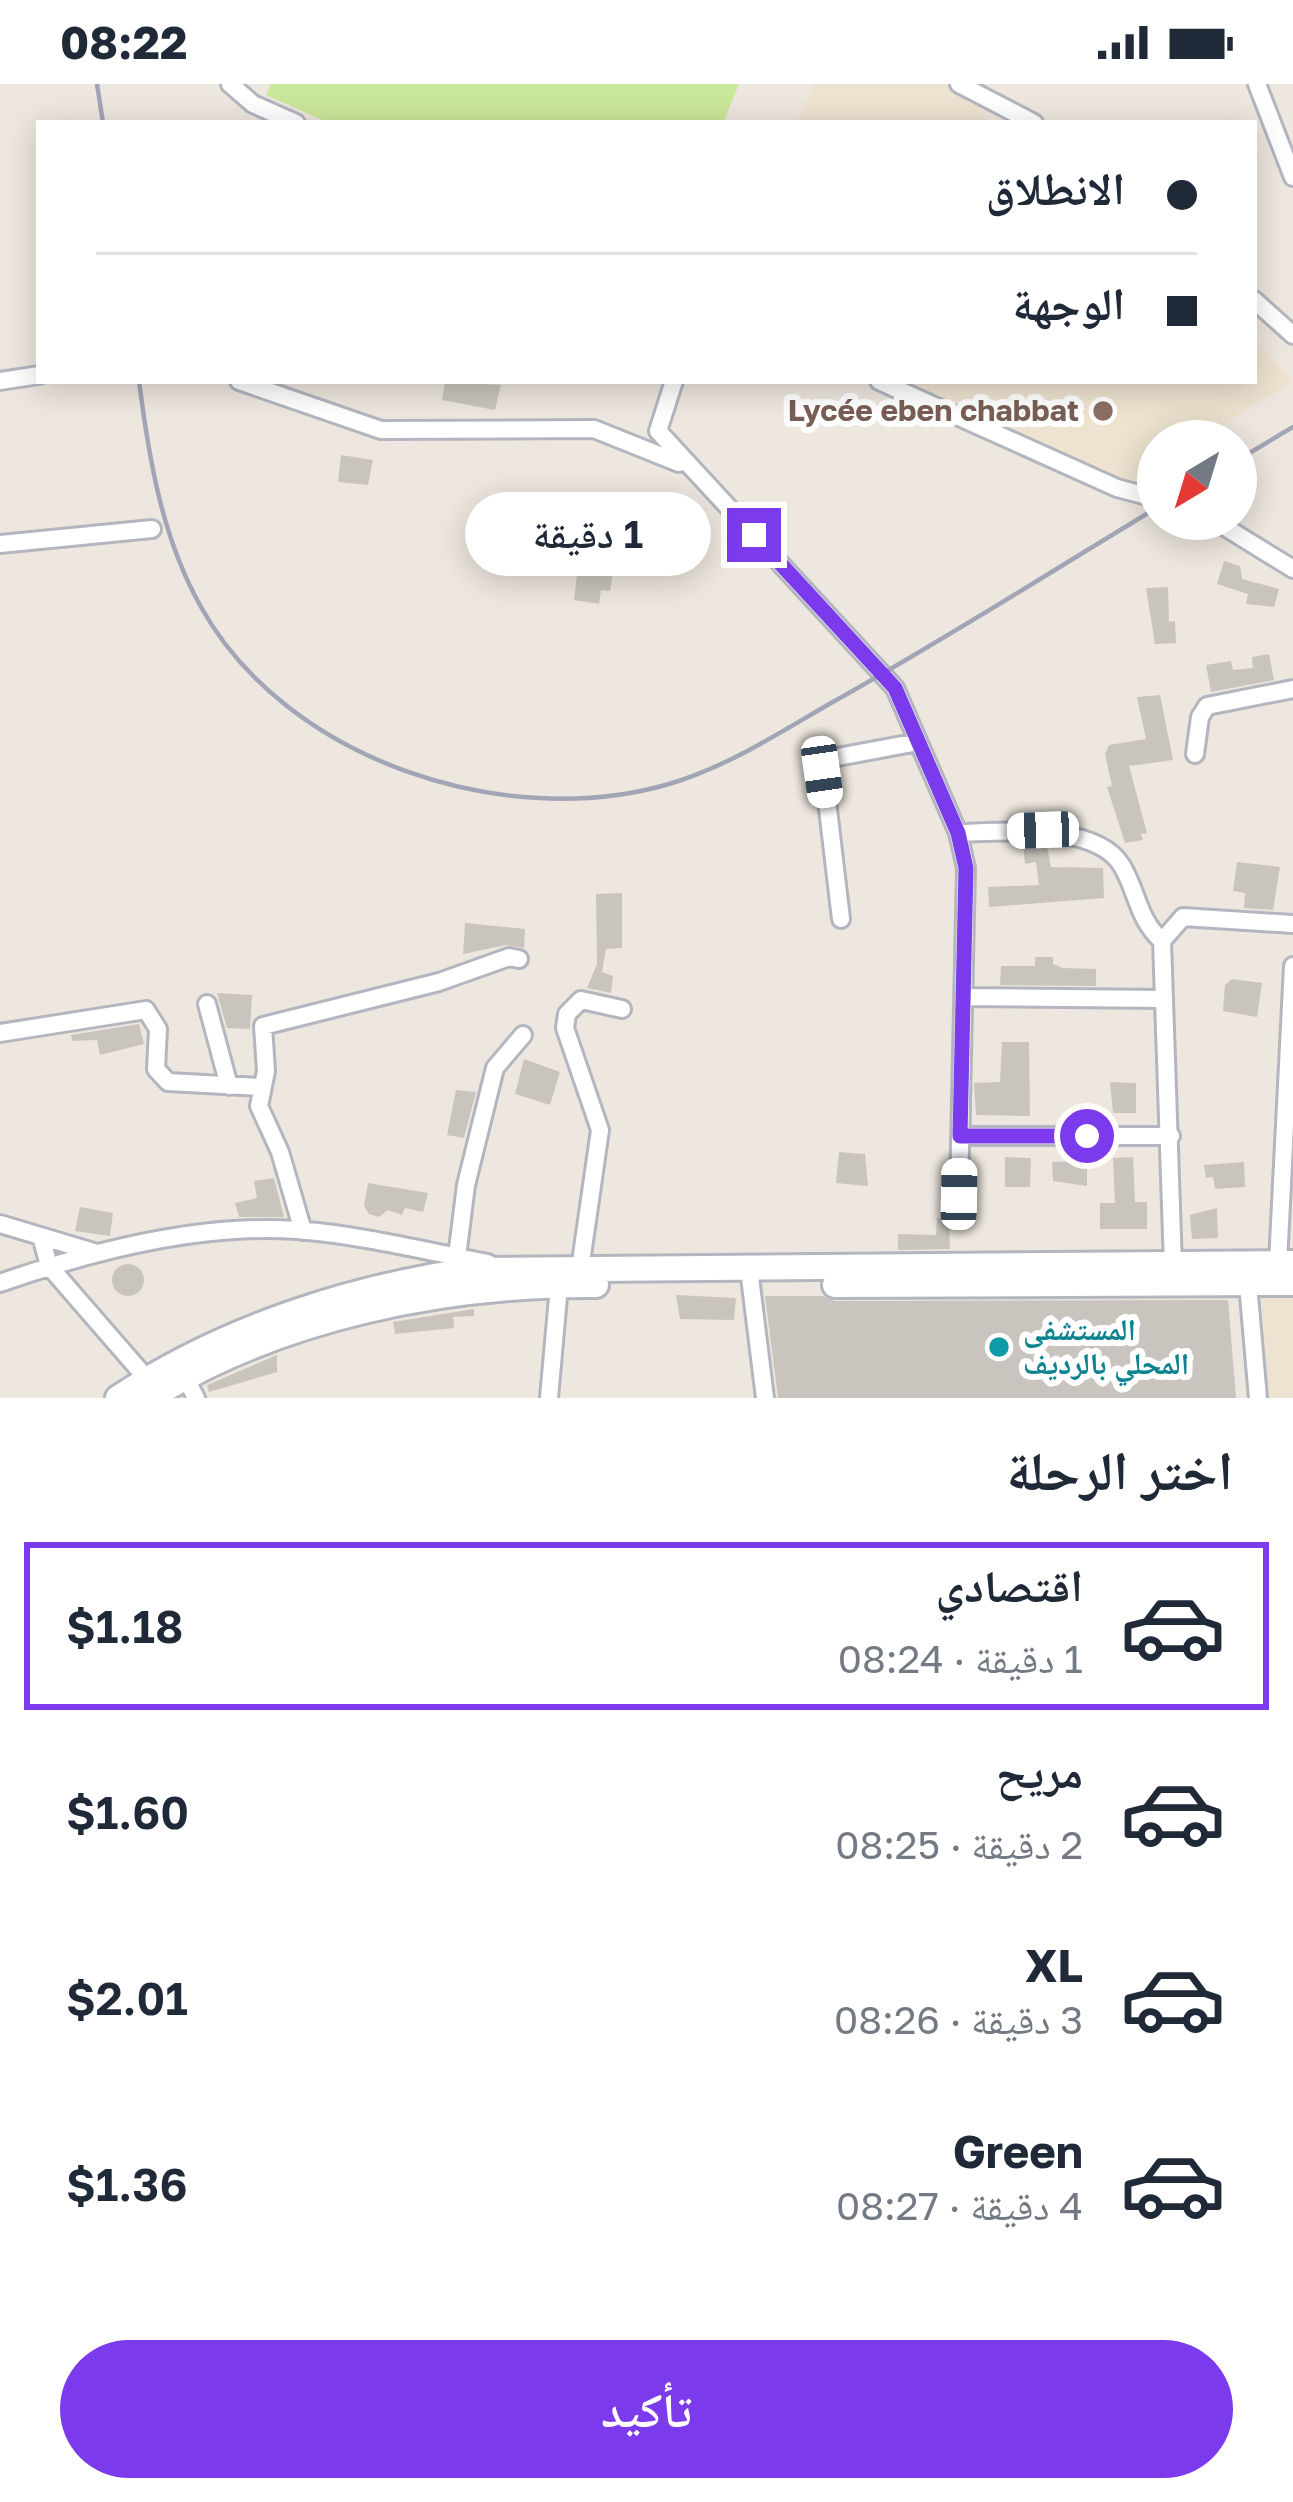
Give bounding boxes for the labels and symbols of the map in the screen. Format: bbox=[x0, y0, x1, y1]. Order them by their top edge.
place label: Lycée eben chabbat bbox=[788, 392, 1079, 428]
marker: Lycée eben chabbat bbox=[1090, 398, 1116, 424]
north arrow bbox=[1137, 420, 1257, 540]
callout: 1 دقيقة bbox=[466, 493, 712, 577]
route end bbox=[727, 508, 781, 562]
car bbox=[799, 734, 845, 810]
car bbox=[1006, 811, 1080, 849]
route start bbox=[1060, 1109, 1114, 1163]
car bbox=[940, 1158, 978, 1230]
place label: المستشفى المحلي بالرديف bbox=[1023, 1311, 1189, 1387]
marker: المستشفى المحلي بالرديف bbox=[986, 1334, 1012, 1360]

